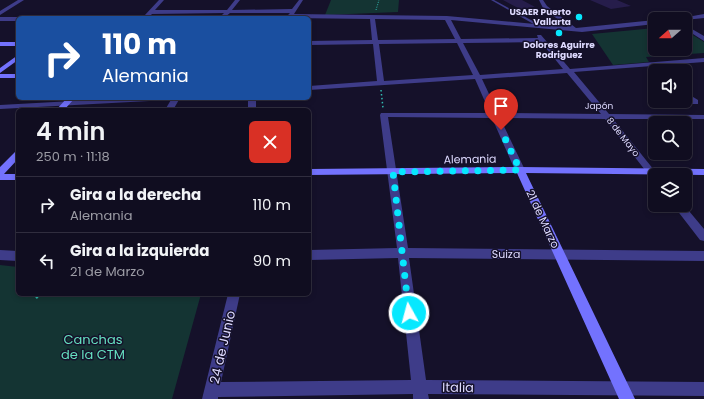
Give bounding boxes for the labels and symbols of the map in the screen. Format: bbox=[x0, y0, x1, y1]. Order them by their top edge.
place label: USAER Puerto Vallarta bbox=[509, 6, 571, 28]
marker: USAER Puerto Vallarta bbox=[574, 12, 584, 22]
north arrow bbox=[648, 12, 692, 56]
marker: Dolores Aguirre Rodriguez bbox=[554, 28, 564, 38]
place label: Dolores Aguirre Rodriguez bbox=[523, 39, 595, 61]
pin bbox=[484, 89, 518, 130]
street label: Japón bbox=[585, 100, 613, 112]
street label: 8 de Mayo bbox=[604, 115, 642, 159]
street label: Alemania bbox=[443, 151, 497, 167]
street label: 21 de Marzo bbox=[522, 187, 564, 251]
street label: Suiza bbox=[492, 246, 520, 262]
position arrow bbox=[388, 292, 430, 334]
street label: 24 de Junio bbox=[205, 309, 240, 386]
park label: Canchas de la CTM bbox=[61, 330, 125, 364]
street label: Italia bbox=[442, 378, 474, 397]

